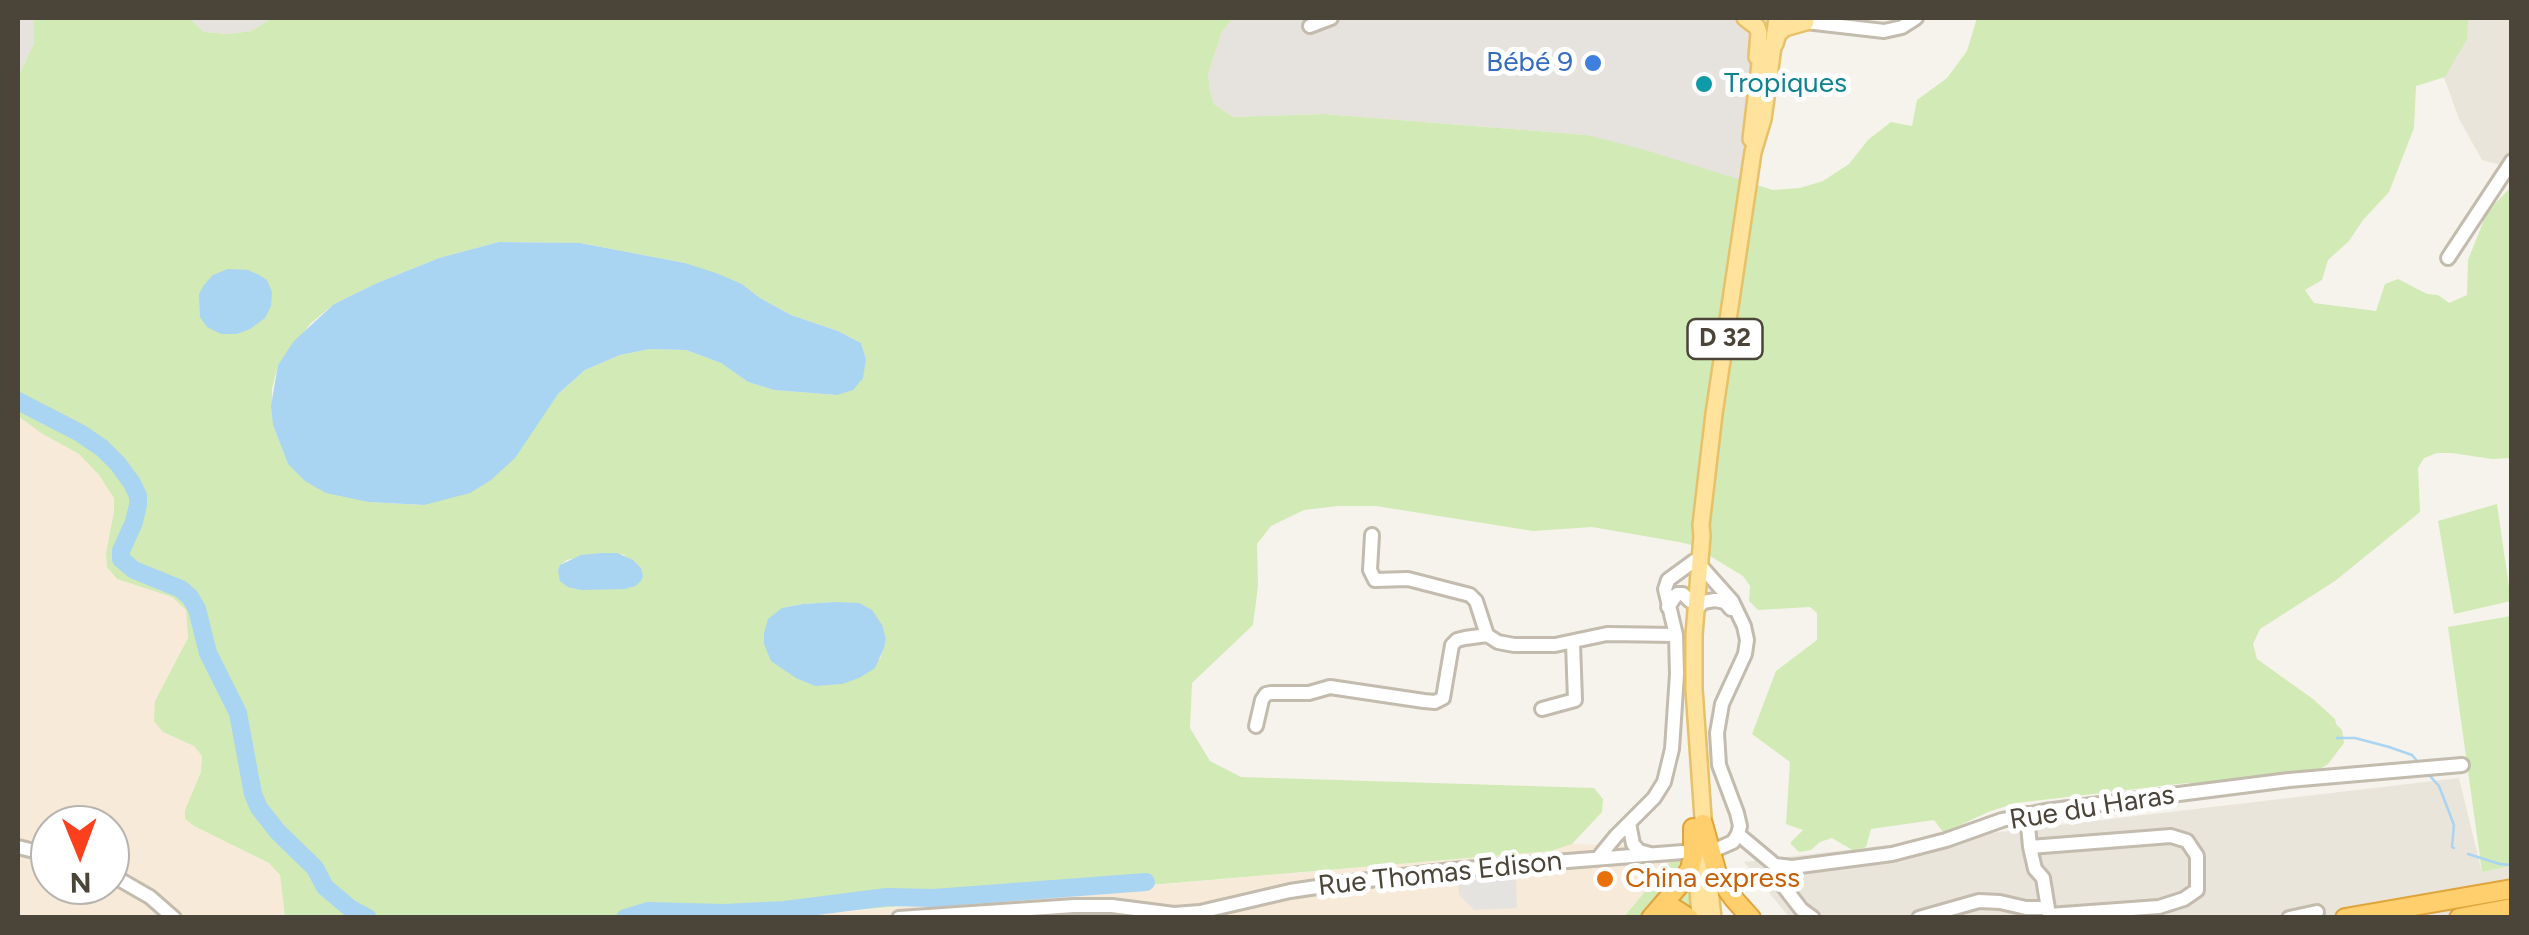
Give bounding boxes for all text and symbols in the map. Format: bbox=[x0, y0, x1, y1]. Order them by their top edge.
place label: Bébé 9 bbox=[1486, 46, 1573, 80]
marker: Bébé 9 bbox=[1582, 52, 1604, 74]
place label: Tropiques bbox=[1724, 67, 1847, 101]
marker: Tropiques bbox=[1693, 73, 1715, 95]
road number: D 32 bbox=[1688, 319, 1762, 359]
street label: Rue du Haras bbox=[2007, 778, 2177, 838]
north arrow bbox=[30, 805, 130, 905]
street label: Rue Thomas Edison bbox=[1316, 844, 1564, 904]
place label: China express bbox=[1625, 862, 1800, 896]
text: N bbox=[69, 866, 92, 900]
marker: China express bbox=[1594, 868, 1616, 890]

